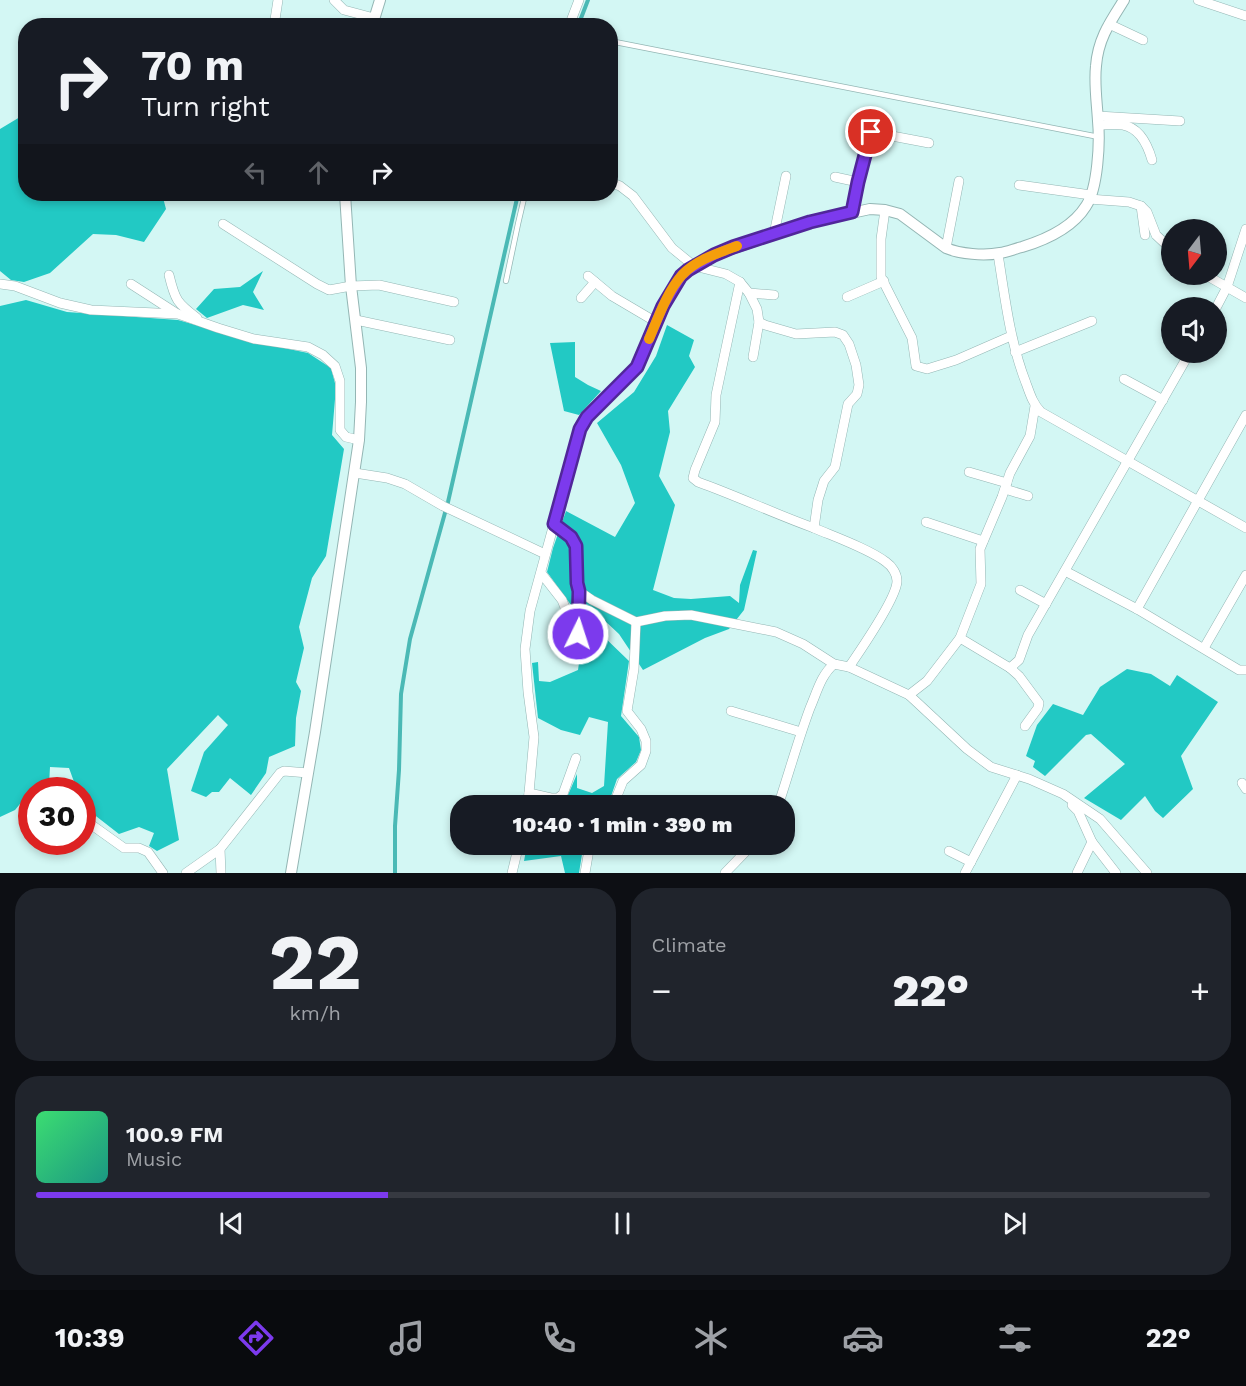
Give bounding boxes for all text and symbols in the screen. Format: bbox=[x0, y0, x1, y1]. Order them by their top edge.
text: 70 m bbox=[141, 41, 244, 90]
icon: right bbox=[42, 42, 120, 120]
text: Turn right bbox=[141, 91, 270, 123]
pin bbox=[845, 106, 896, 157]
icon: arrive bbox=[854, 115, 887, 148]
icon: left bbox=[239, 156, 272, 189]
icon: ahead bbox=[302, 156, 335, 189]
icon: right bbox=[365, 156, 398, 189]
north arrow bbox=[1161, 219, 1227, 285]
map controls bbox=[1161, 219, 1227, 363]
button: sound bbox=[1161, 297, 1227, 363]
position arrow bbox=[546, 602, 610, 666]
speed limit sign: 30 bbox=[18, 777, 96, 855]
text: 10:40 · 1 min · 390 m bbox=[513, 812, 732, 837]
text: 22 bbox=[269, 916, 362, 1008]
text: Climate bbox=[652, 933, 727, 957]
text: 22° bbox=[892, 964, 969, 1017]
text: − bbox=[652, 971, 671, 1010]
text: + bbox=[1190, 971, 1210, 1010]
text: km/h bbox=[289, 1001, 341, 1025]
text: 100.9 FM bbox=[126, 1122, 223, 1147]
text: Music bbox=[126, 1147, 182, 1171]
icon: previous bbox=[215, 1207, 248, 1240]
icon: pause bbox=[606, 1207, 639, 1240]
icon: next bbox=[998, 1207, 1031, 1240]
icon: directions bbox=[235, 1317, 277, 1359]
icon: music bbox=[386, 1317, 428, 1359]
icon: phone bbox=[538, 1317, 580, 1359]
icon: climate bbox=[690, 1317, 732, 1359]
icon: car bbox=[842, 1317, 884, 1359]
icon: filters bbox=[994, 1317, 1036, 1359]
text: 10:39 bbox=[55, 1322, 125, 1354]
text: 22° bbox=[1145, 1322, 1191, 1354]

